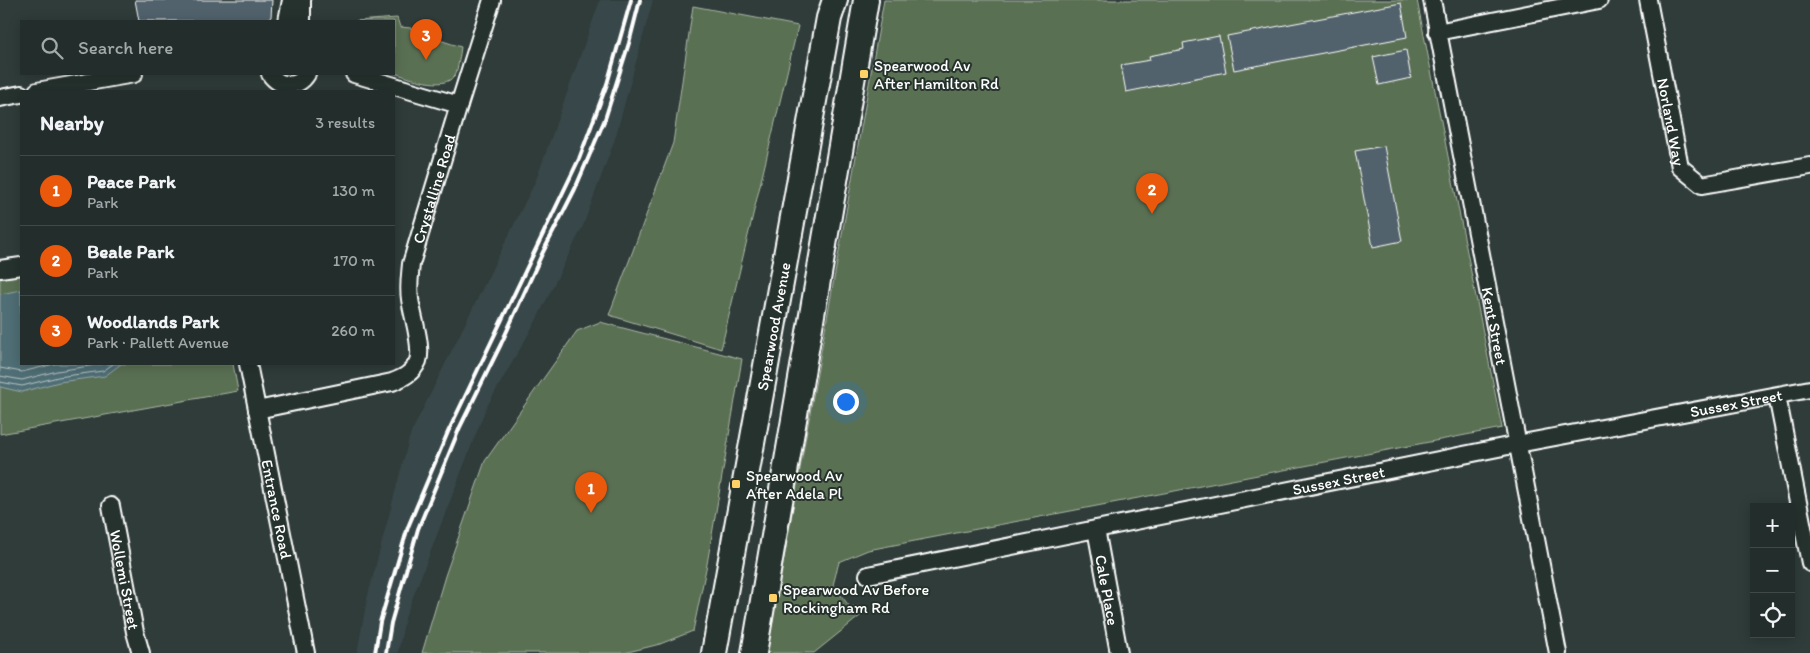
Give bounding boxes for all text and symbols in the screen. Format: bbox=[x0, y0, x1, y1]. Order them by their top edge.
pin: 3 bbox=[410, 19, 442, 60]
search box bbox=[20, 20, 395, 75]
icon: search bbox=[38, 34, 66, 62]
text: Search here bbox=[78, 36, 173, 59]
place label: Spearwood Av After Hamilton Rd bbox=[874, 56, 999, 93]
marker: Spearwood Av After Hamilton Rd bbox=[858, 68, 870, 80]
street label: Norland Way bbox=[1653, 76, 1689, 168]
text: Nearby bbox=[40, 110, 104, 135]
text: 3 results bbox=[315, 113, 375, 132]
street label: Crystalline Road bbox=[409, 132, 460, 246]
text: Peace Park bbox=[87, 170, 176, 193]
pin: 2 bbox=[1136, 173, 1168, 214]
text: 1 bbox=[52, 181, 60, 200]
text: 130 m bbox=[332, 181, 375, 200]
text: Park bbox=[87, 193, 118, 212]
text: Beale Park bbox=[87, 240, 174, 263]
text: 2 bbox=[52, 251, 60, 270]
text: 170 m bbox=[333, 251, 375, 270]
street label: Spearwood Avenue bbox=[753, 261, 795, 392]
text: Park bbox=[87, 263, 118, 282]
street label: Kent Street bbox=[1478, 285, 1511, 367]
text: Woodlands Park bbox=[87, 310, 219, 333]
text: 3 bbox=[52, 321, 60, 340]
text: 260 m bbox=[331, 321, 375, 340]
text: Park · Pallett Avenue bbox=[87, 333, 229, 352]
street label: Sussex Street bbox=[1688, 385, 1784, 421]
your location bbox=[833, 389, 859, 415]
street label: Entrance Road bbox=[257, 458, 296, 561]
street label: Sussex Street bbox=[1291, 462, 1386, 499]
place label: Spearwood Av After Adela Pl bbox=[746, 466, 843, 503]
pin: 1 bbox=[575, 472, 607, 513]
marker: Spearwood Av After Adela Pl bbox=[730, 478, 742, 490]
map controls bbox=[1750, 503, 1795, 638]
button: + bbox=[1750, 503, 1795, 548]
street label: Wollemi Street bbox=[106, 528, 143, 631]
button: − bbox=[1750, 548, 1795, 593]
street label: Cale Place bbox=[1091, 553, 1123, 627]
place label: Spearwood Av Before Rockingham Rd bbox=[783, 580, 929, 617]
marker: Spearwood Av Before Rockingham Rd bbox=[767, 592, 779, 604]
button: locate bbox=[1750, 593, 1795, 638]

